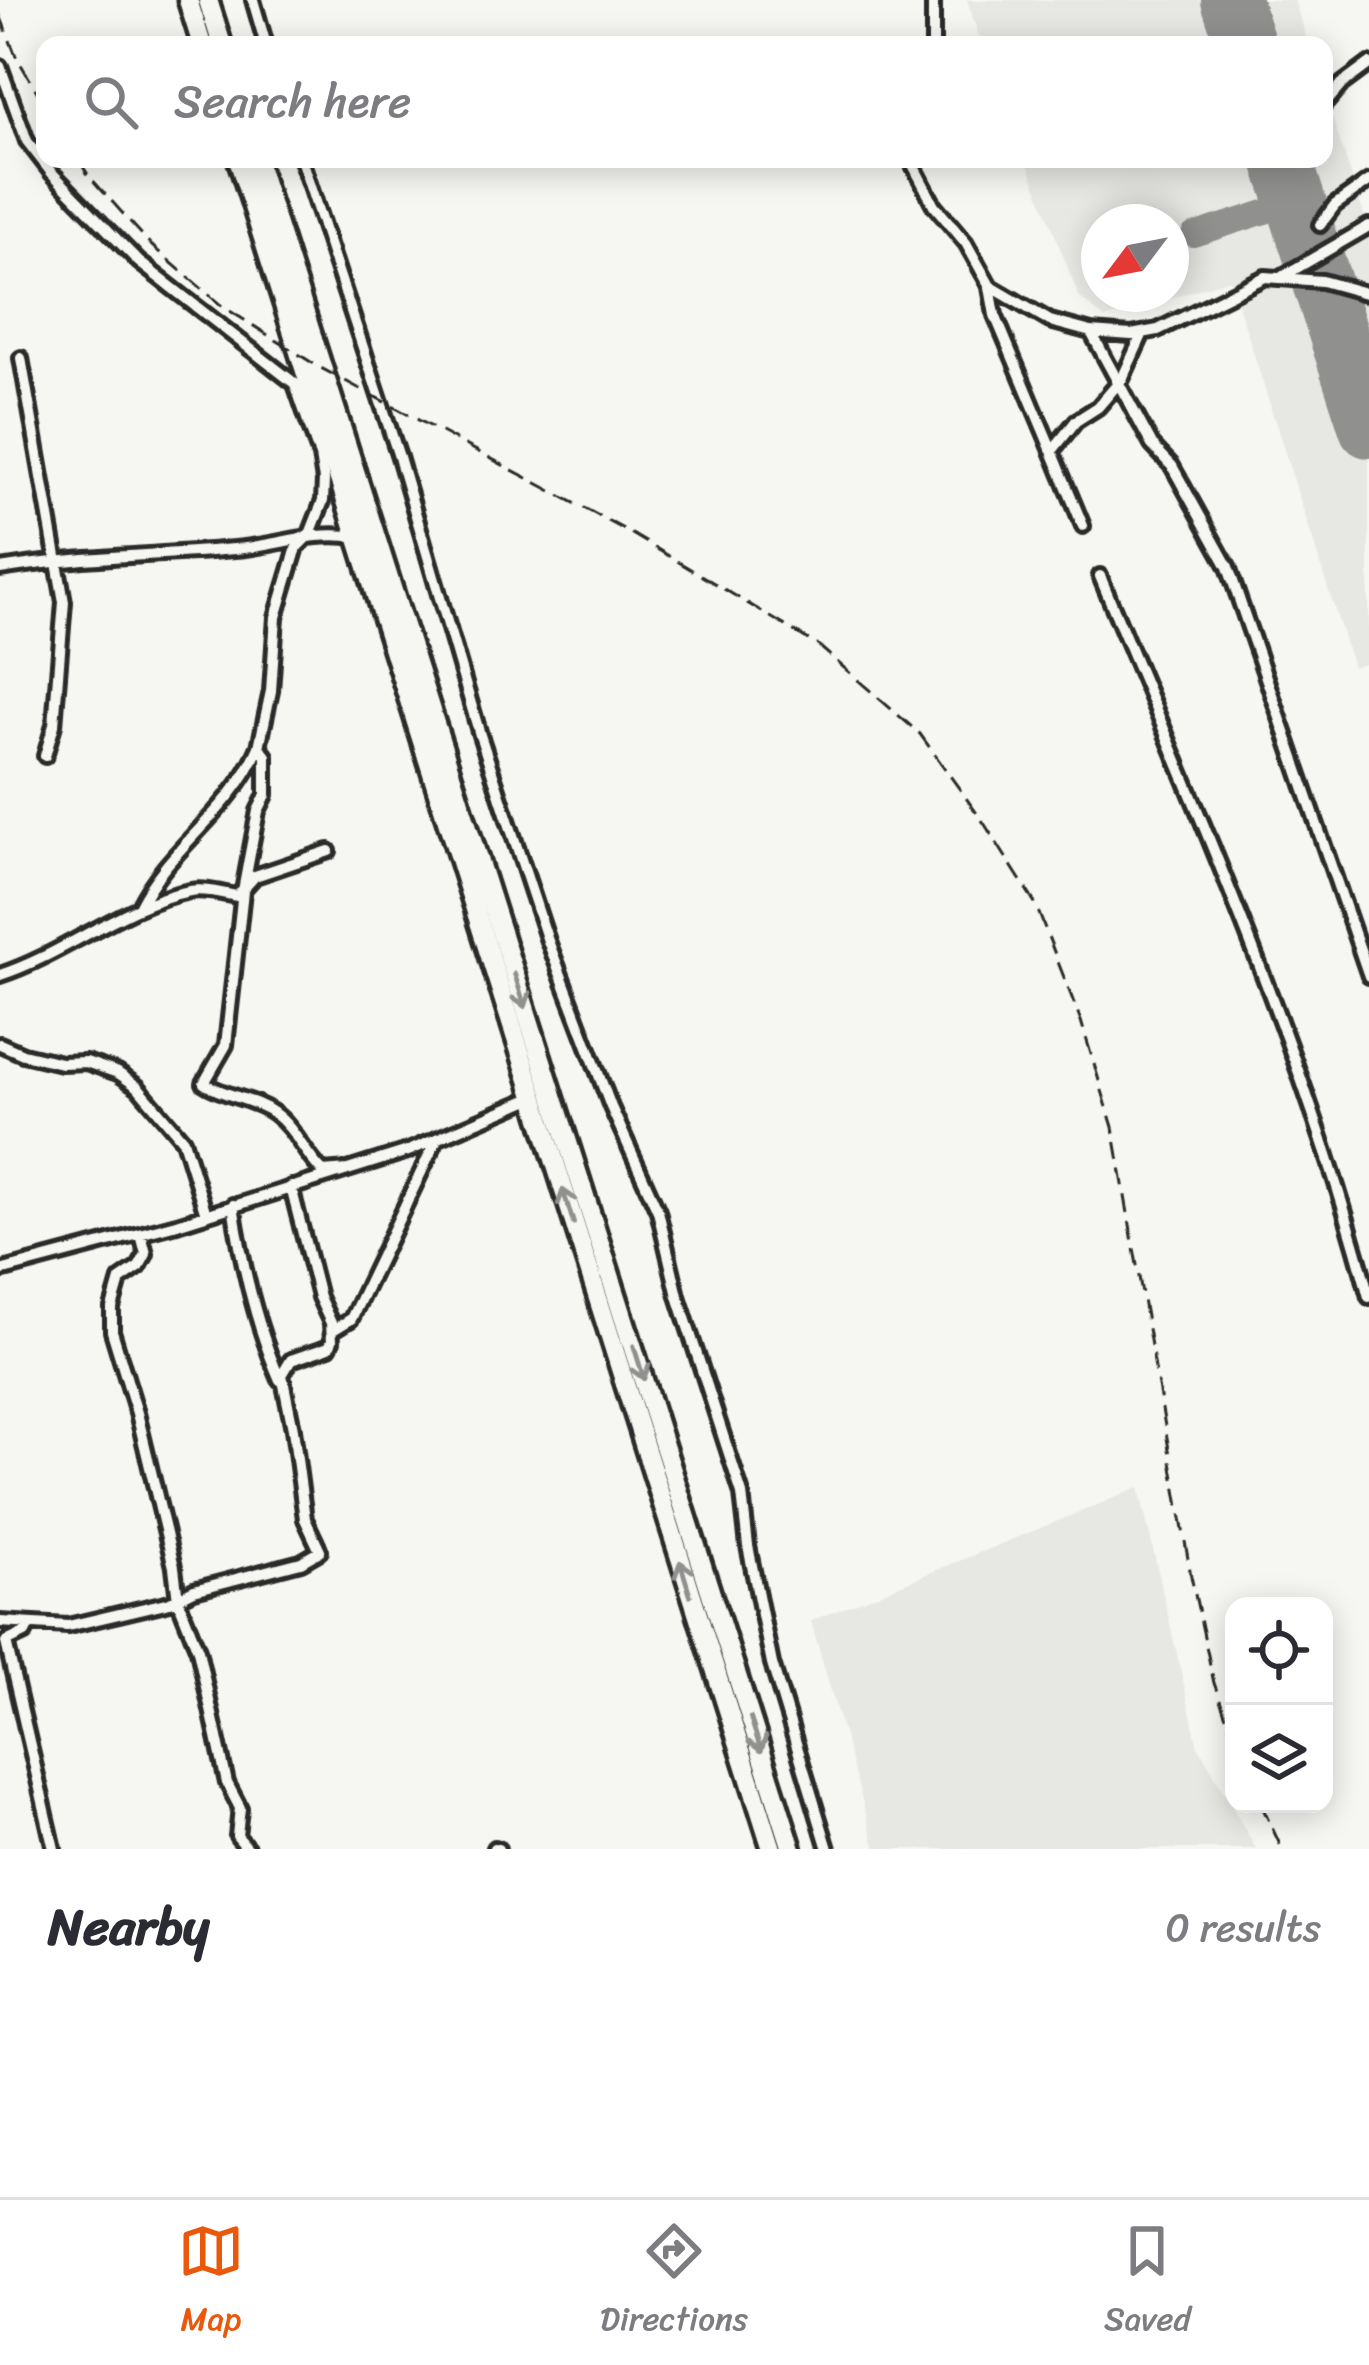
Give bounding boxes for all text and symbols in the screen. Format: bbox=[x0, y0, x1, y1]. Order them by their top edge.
search box bbox=[36, 36, 1333, 168]
text: Search here bbox=[174, 62, 411, 142]
icon: search bbox=[78, 69, 144, 135]
north arrow bbox=[1081, 204, 1189, 312]
one-way arrow bbox=[510, 971, 532, 1009]
one-way arrow bbox=[556, 1188, 578, 1226]
one-way arrow bbox=[629, 1343, 651, 1381]
one-way arrow bbox=[673, 1560, 695, 1598]
map controls bbox=[1225, 1597, 1333, 1813]
button: locate bbox=[1225, 1597, 1333, 1705]
button: layers bbox=[1225, 1705, 1333, 1813]
one-way arrow bbox=[746, 1715, 768, 1753]
text: Nearby bbox=[48, 1882, 209, 1972]
text: 0 results bbox=[1165, 1893, 1321, 1962]
tab: Map bbox=[178, 2218, 244, 2348]
tab: Directions bbox=[600, 2218, 748, 2348]
tab: Saved bbox=[1104, 2218, 1191, 2348]

